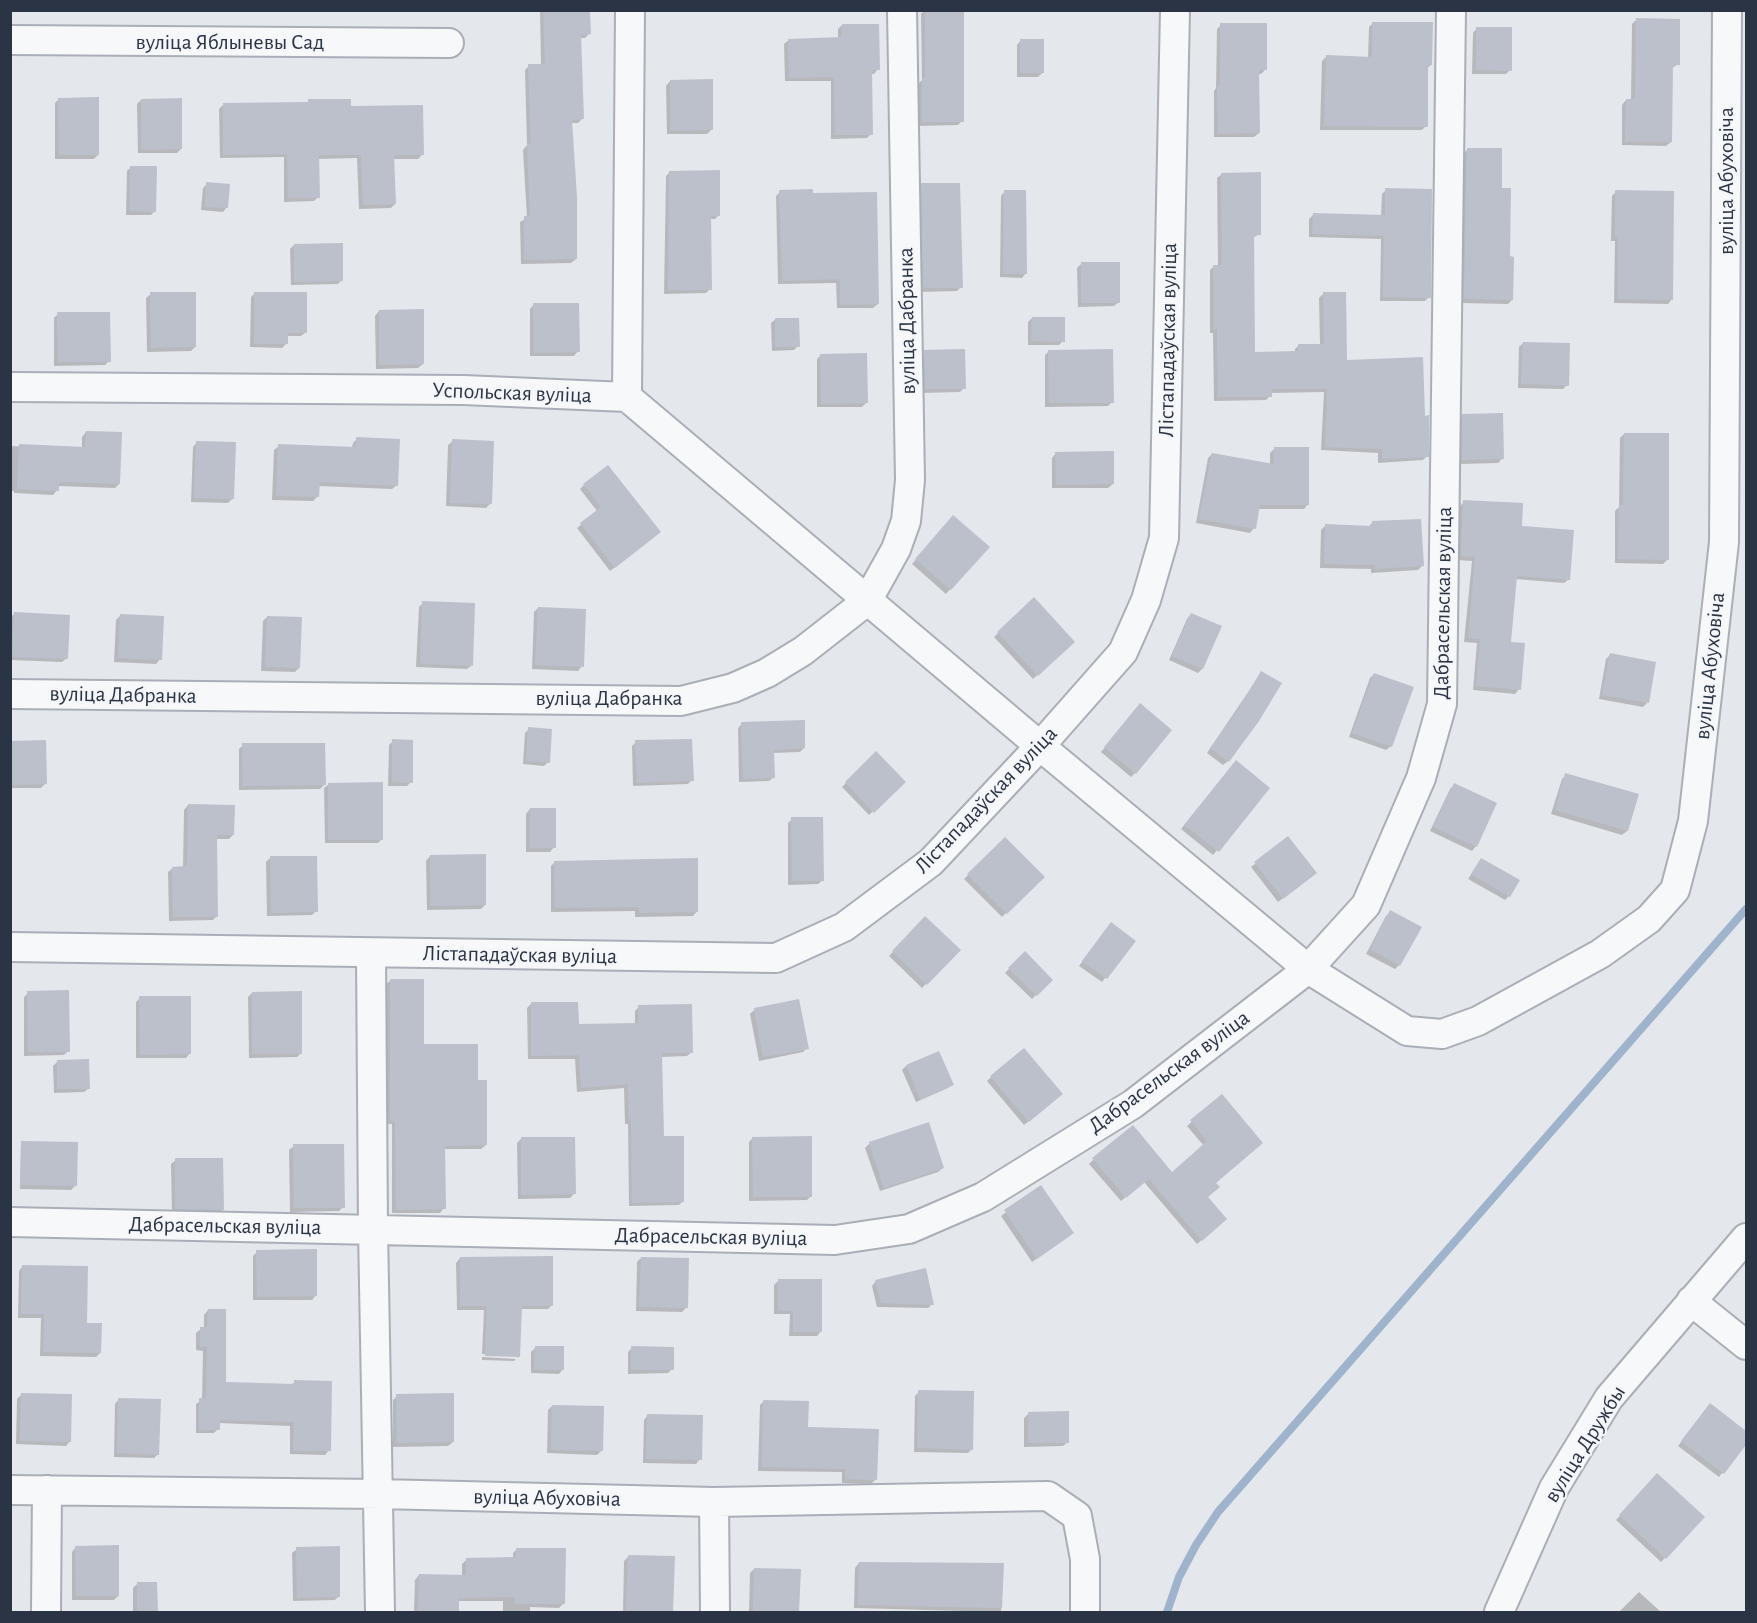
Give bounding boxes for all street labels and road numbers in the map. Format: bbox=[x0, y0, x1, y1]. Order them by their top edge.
street label: вуліца Яблыневы Сад bbox=[136, 29, 324, 55]
street label: вуліца Абуховіча bbox=[1713, 107, 1739, 255]
street label: Лістападаўская вуліца bbox=[1153, 242, 1183, 438]
street label: вуліца Дабранка bbox=[893, 247, 921, 395]
street label: Успольская вуліца bbox=[432, 377, 592, 409]
street label: Дабрасельская вуліца bbox=[1428, 506, 1458, 700]
street label: вуліца Абуховіча bbox=[1689, 591, 1731, 741]
street label: вуліца Дабранка bbox=[49, 681, 197, 709]
street label: вуліца Дабранка bbox=[535, 685, 683, 711]
street label: Лістападаўская вуліца bbox=[909, 721, 1063, 879]
street label: Лістападаўская вуліца bbox=[422, 940, 618, 970]
street label: Дабрасельская вуліца bbox=[1083, 1005, 1255, 1139]
street label: Дабрасельская вуліца bbox=[128, 1211, 322, 1241]
street label: Дабрасельская вуліца bbox=[614, 1222, 808, 1252]
street label: вуліца Дружбы bbox=[1539, 1381, 1631, 1507]
street label: вуліца Абуховіча bbox=[473, 1484, 621, 1512]

